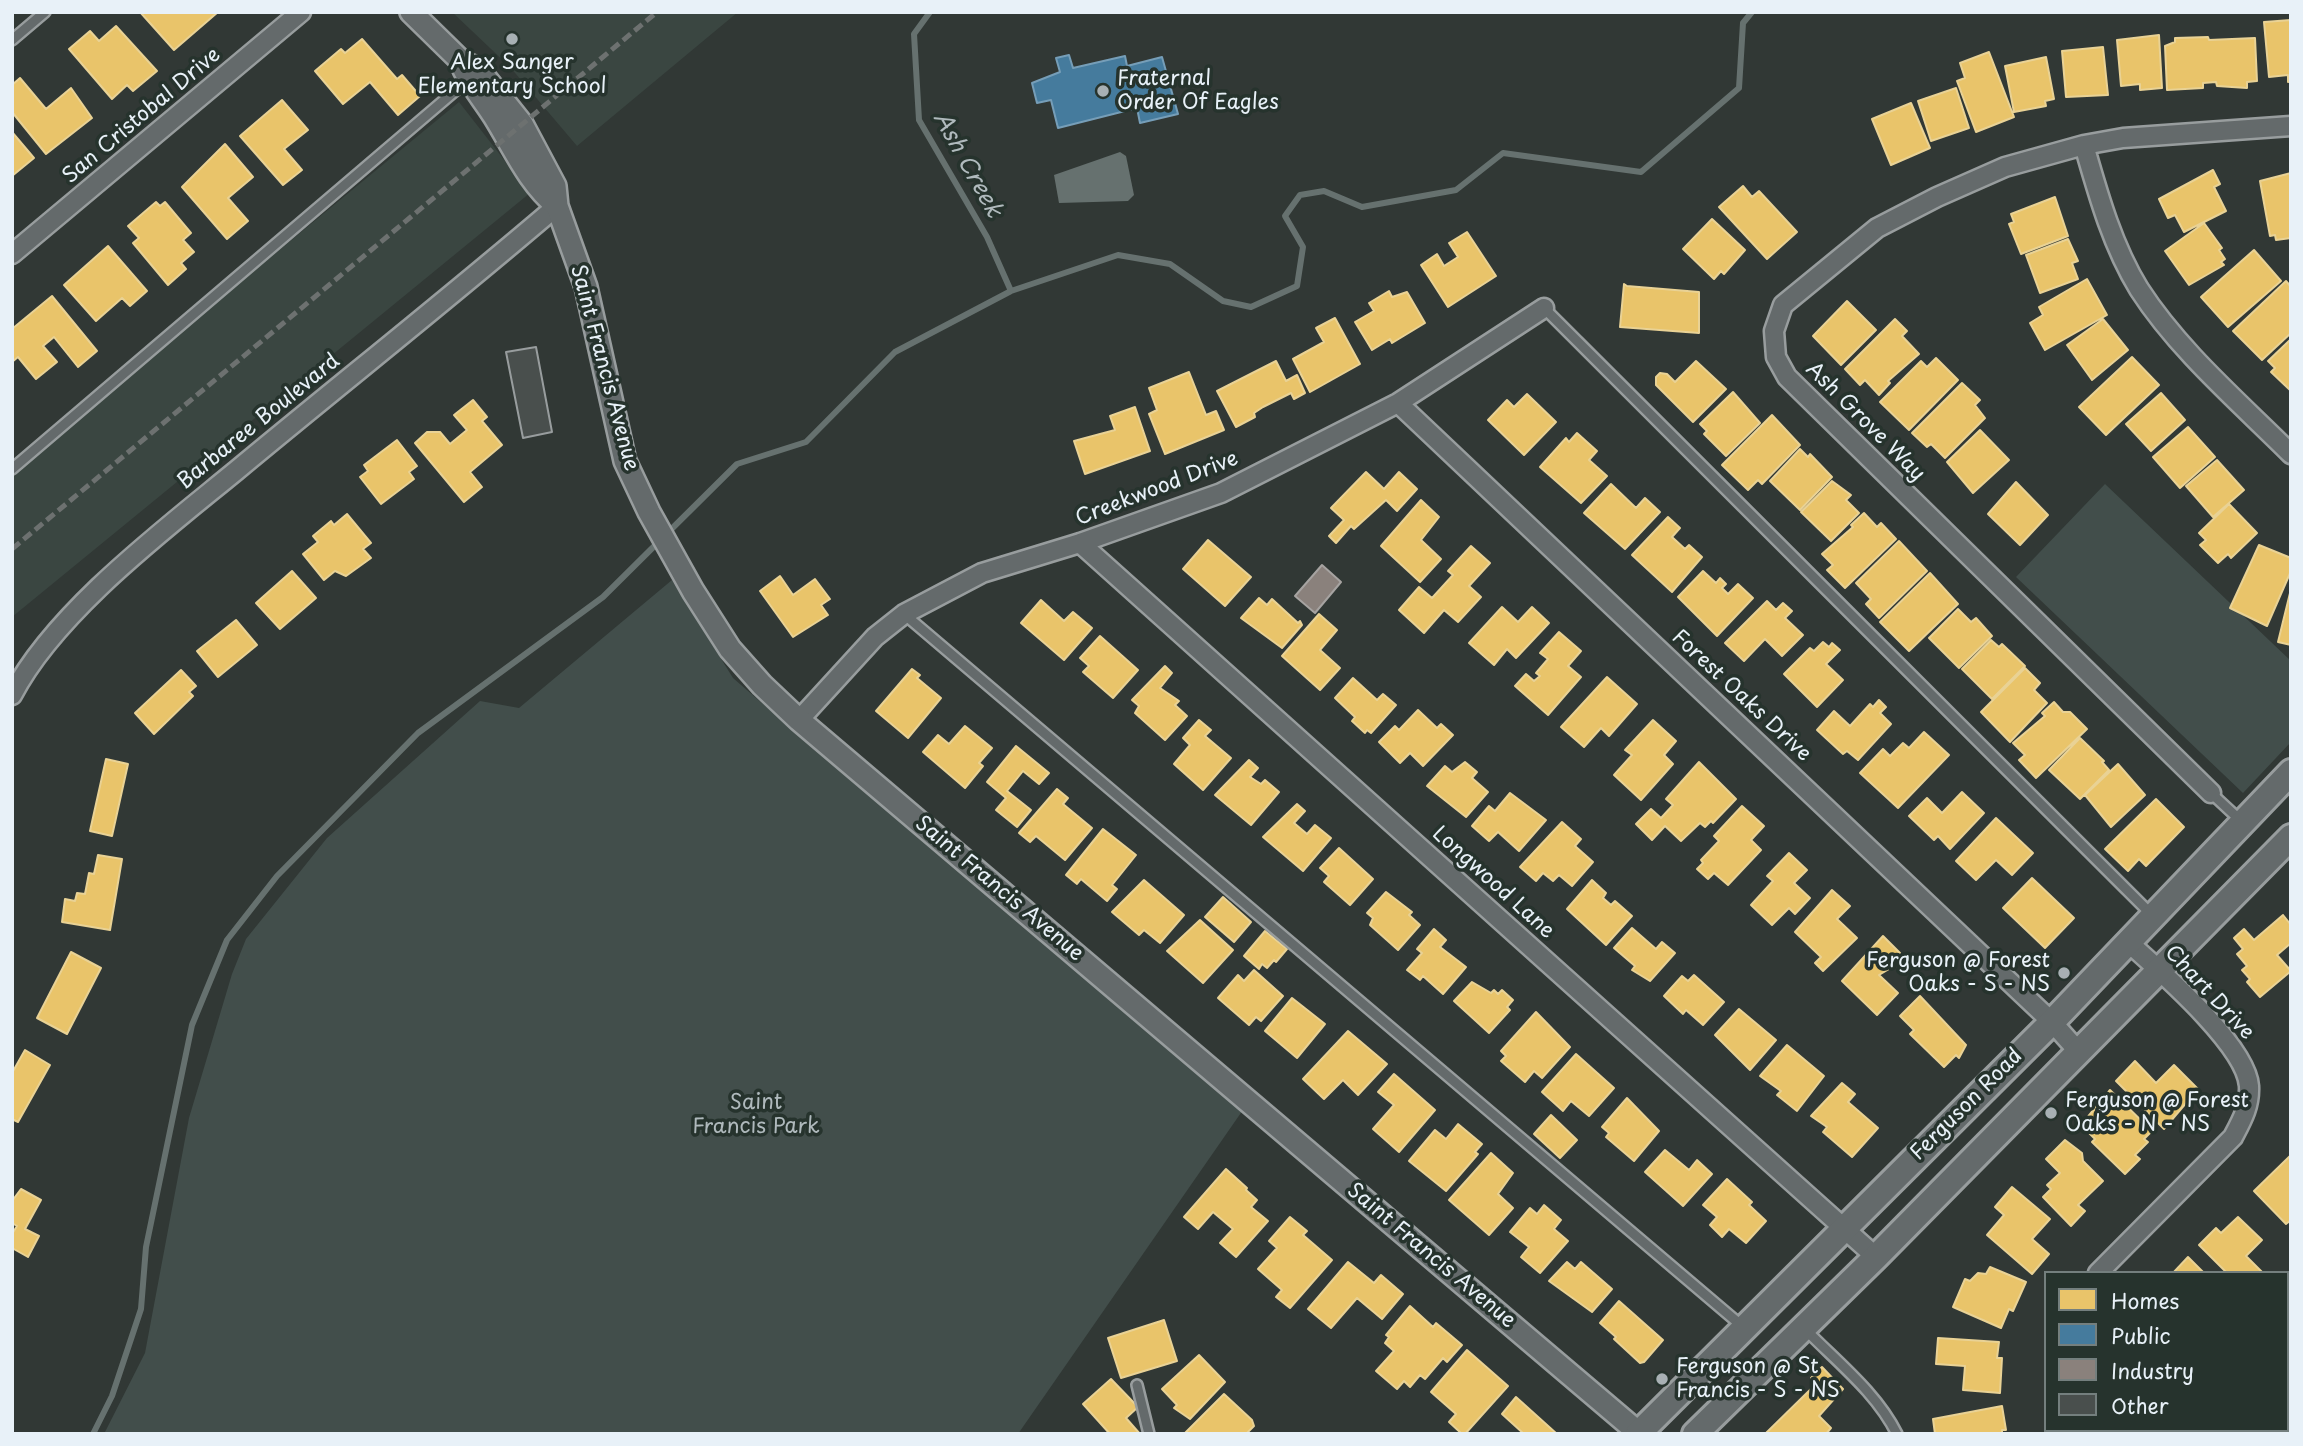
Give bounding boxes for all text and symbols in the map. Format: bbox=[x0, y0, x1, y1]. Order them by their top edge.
marker: Alex Sanger Elementary School bbox=[504, 31, 520, 47]
street label: San Cristobal Drive bbox=[58, 43, 226, 189]
place label: Alex Sanger Elementary School bbox=[417, 50, 607, 100]
place label: Fraternal Order Of Eagles bbox=[1117, 66, 1279, 116]
marker: Fraternal Order Of Eagles bbox=[1095, 83, 1111, 99]
water label: Ash Creek bbox=[927, 107, 1007, 223]
street label: Saint Francis Avenue bbox=[564, 262, 644, 474]
street label: Barbaree Boulevard bbox=[173, 349, 345, 495]
street label: Ash Grove Way bbox=[1800, 357, 1930, 487]
street label: Creekwood Drive bbox=[1072, 446, 1242, 532]
street label: Forest Oaks Drive bbox=[1666, 625, 1816, 767]
street label: Saint Francis Avenue bbox=[910, 811, 1088, 967]
street label: Longwood Lane bbox=[1427, 821, 1559, 945]
street label: Chart Drive bbox=[2159, 941, 2259, 1045]
place label: Ferguson @ Forest Oaks - S - NS bbox=[1866, 948, 2050, 998]
marker: Ferguson @ Forest Oaks - S - NS bbox=[2056, 965, 2072, 981]
street label: Ferguson Road bbox=[1906, 1044, 2028, 1166]
place label: Ferguson @ Forest Oaks - N - NS bbox=[2065, 1088, 2249, 1138]
park label: Saint Francis Park bbox=[692, 1090, 820, 1140]
marker: Ferguson @ Forest Oaks - N - NS bbox=[2043, 1105, 2059, 1121]
street label: Saint Francis Avenue bbox=[1342, 1178, 1520, 1334]
legend bbox=[2044, 1271, 2289, 1432]
text: Homes bbox=[2111, 1284, 2179, 1316]
text: Public bbox=[2111, 1319, 2171, 1351]
place label: Ferguson @ St Francis - S - NS bbox=[1676, 1354, 1840, 1404]
text: Industry bbox=[2111, 1354, 2194, 1386]
marker: Ferguson @ St Francis - S - NS bbox=[1654, 1371, 1670, 1387]
text: Other bbox=[2111, 1389, 2169, 1421]

